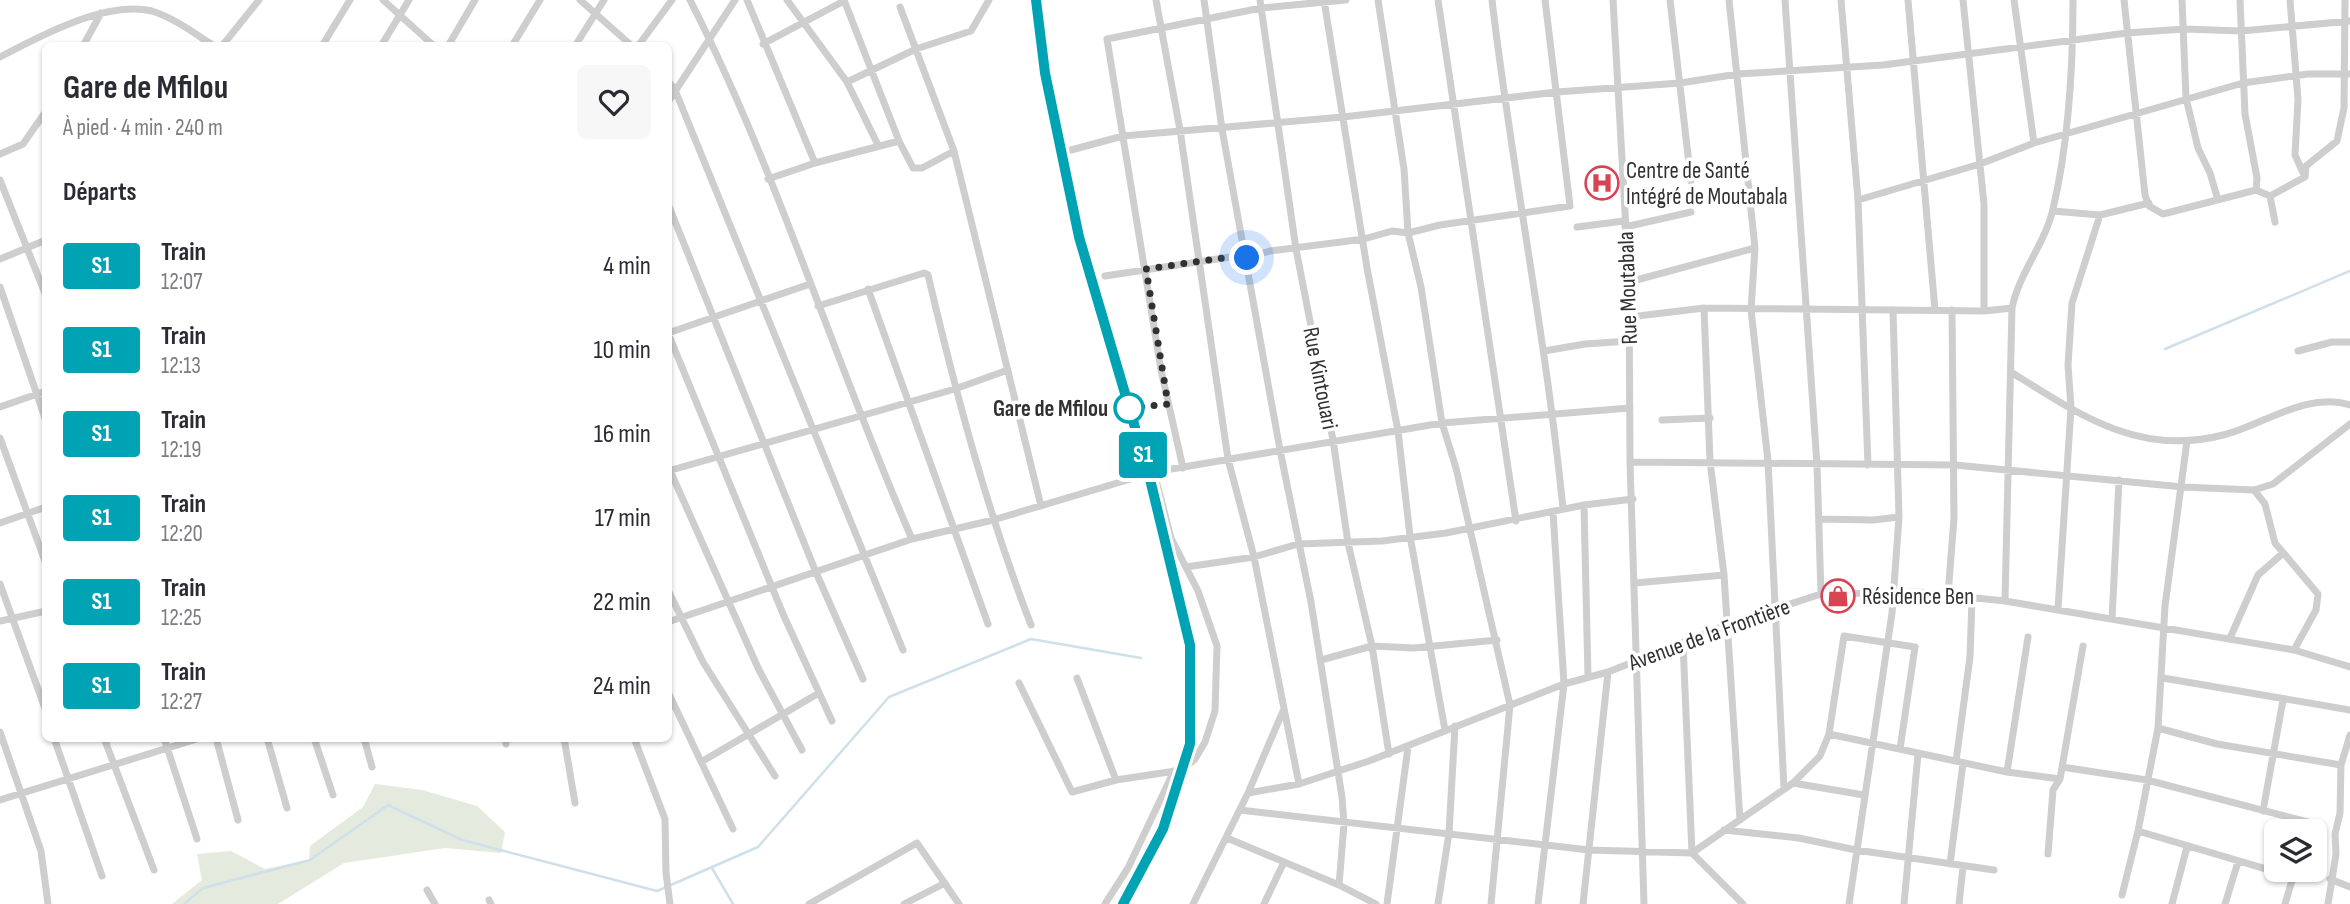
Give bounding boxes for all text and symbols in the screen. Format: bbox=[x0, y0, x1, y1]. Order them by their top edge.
button: heart bbox=[577, 65, 651, 139]
text: Gare de Mfilou bbox=[63, 68, 228, 108]
text: À pied · 4 min · 240 m bbox=[63, 114, 223, 142]
place label: Centre de Santé Intégré de Moutabala bbox=[1626, 157, 1788, 211]
hospital icon: Centre de Santé Intégré de Moutabala bbox=[1583, 164, 1621, 202]
text: Départs bbox=[63, 177, 136, 208]
street label: Rue Moutabala bbox=[1612, 231, 1644, 345]
text: Train bbox=[161, 237, 206, 268]
your location bbox=[1229, 240, 1264, 275]
text: S1 bbox=[91, 251, 112, 280]
text: 4 min bbox=[603, 251, 651, 282]
text: 12:07 bbox=[161, 268, 203, 296]
text: Train bbox=[161, 321, 206, 352]
street label: Rue Kintouari bbox=[1296, 325, 1344, 432]
text: S1 bbox=[91, 335, 112, 364]
text: 10 min bbox=[594, 335, 651, 366]
text: 12:13 bbox=[161, 352, 201, 380]
marker: Gare de Mfilou bbox=[1114, 393, 1144, 423]
place label: Gare de Mfilou bbox=[993, 395, 1108, 423]
text: Train bbox=[161, 405, 206, 436]
text: S1 bbox=[91, 419, 112, 448]
text: 16 min bbox=[594, 419, 651, 450]
line badge: S1 bbox=[1112, 432, 1174, 478]
text: 12:19 bbox=[161, 436, 201, 464]
text: S1 bbox=[1133, 440, 1153, 469]
text: Train bbox=[161, 489, 206, 520]
text: S1 bbox=[91, 503, 112, 532]
text: 17 min bbox=[595, 503, 651, 534]
text: 12:20 bbox=[161, 520, 203, 548]
text: Train bbox=[161, 573, 206, 604]
shop icon: Résidence Ben bbox=[1819, 577, 1857, 615]
place label: Résidence Ben bbox=[1862, 583, 1974, 611]
text: S1 bbox=[91, 587, 112, 616]
text: 22 min bbox=[593, 587, 651, 618]
street label: Avenue de la Frontière bbox=[1624, 593, 1794, 677]
text: 12:25 bbox=[161, 604, 202, 632]
text: Train bbox=[161, 657, 206, 688]
text: S1 bbox=[91, 671, 112, 700]
text: 24 min bbox=[593, 671, 651, 702]
text: 12:27 bbox=[161, 688, 202, 716]
map controls bbox=[2264, 819, 2327, 882]
button: layers bbox=[2264, 819, 2327, 882]

